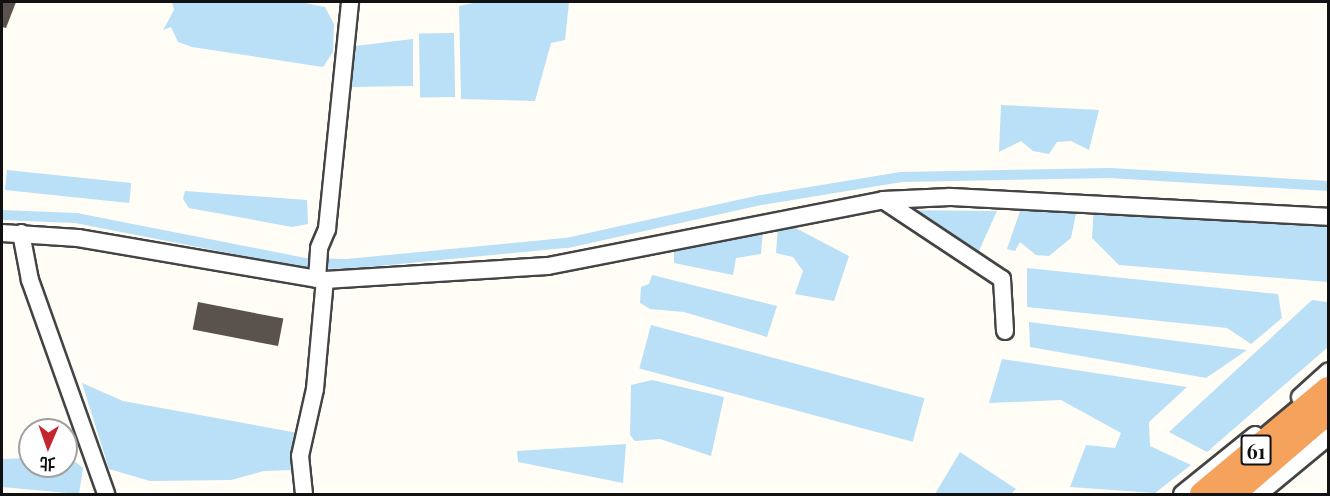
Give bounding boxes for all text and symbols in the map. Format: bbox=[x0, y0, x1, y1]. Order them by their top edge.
north arrow bbox=[18, 418, 78, 478]
road number: 61 bbox=[1240, 433, 1272, 467]
text: 北 bbox=[39, 454, 56, 475]

